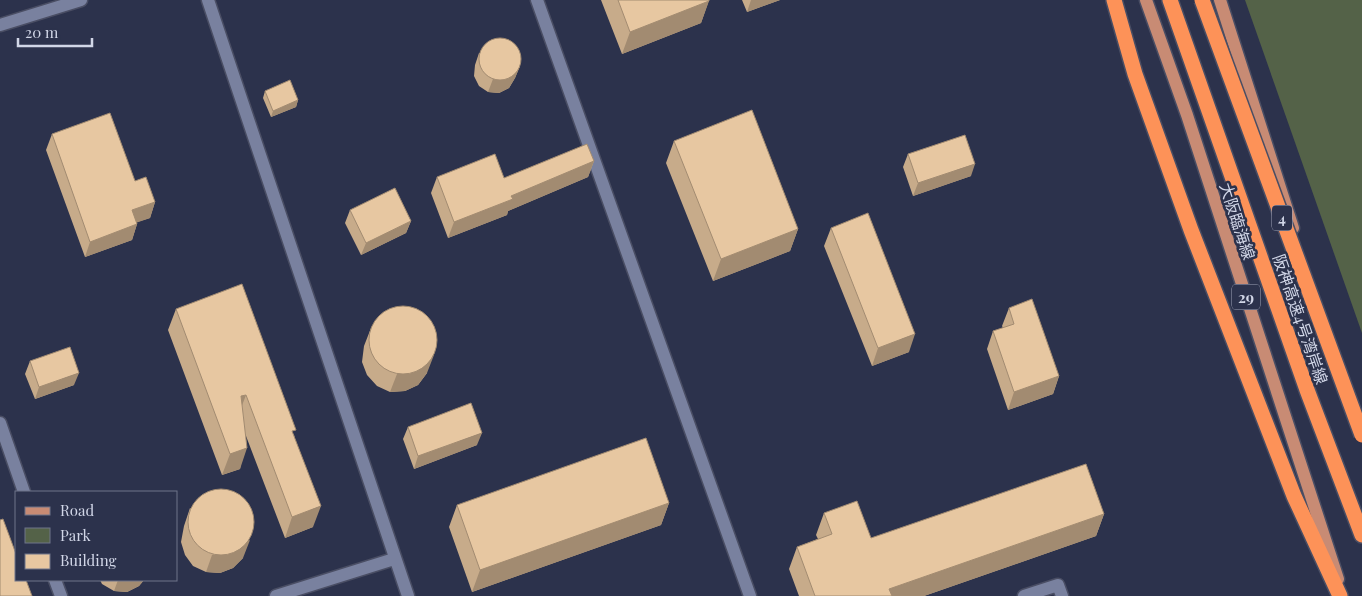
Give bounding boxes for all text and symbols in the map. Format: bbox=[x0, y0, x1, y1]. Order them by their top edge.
scale bar bbox=[18, 15, 91, 47]
text: 20 m bbox=[25, 22, 59, 42]
street label: 大阪臨海線 bbox=[1216, 180, 1260, 262]
road number: 4 bbox=[1272, 206, 1292, 230]
street label: 阪神高速4号湾岸線 bbox=[1269, 251, 1333, 387]
road number: 29 bbox=[1232, 284, 1260, 310]
legend bbox=[15, 491, 178, 581]
text: Road bbox=[60, 500, 94, 520]
text: Park bbox=[60, 525, 92, 545]
text: Building bbox=[60, 550, 117, 570]

